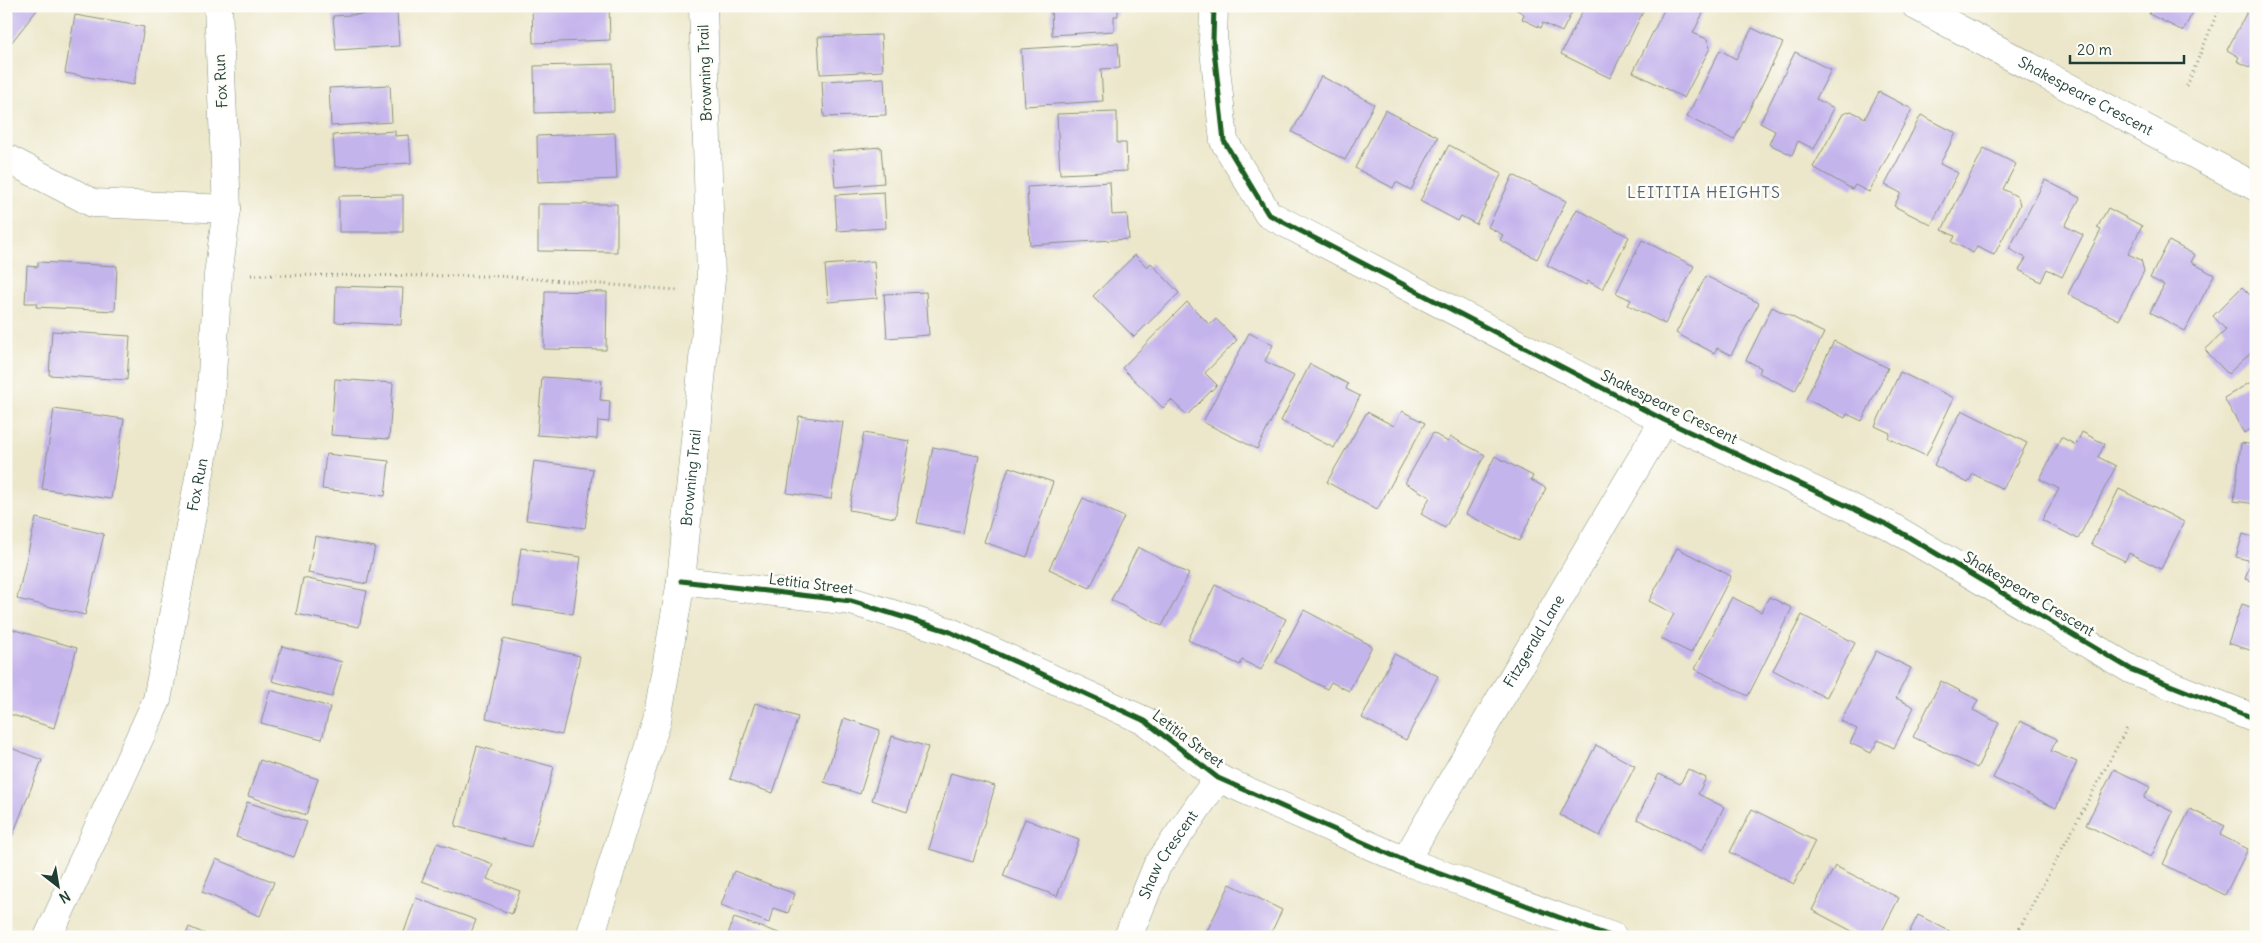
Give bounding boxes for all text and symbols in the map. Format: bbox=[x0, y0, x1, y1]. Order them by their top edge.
street label: Browning Trail bbox=[693, 24, 716, 122]
scale bar bbox=[2070, 32, 2183, 64]
text: 20 m bbox=[2077, 40, 2112, 59]
street label: Shakespeare Crescent bbox=[2015, 52, 2156, 139]
street label: Fox Run bbox=[210, 53, 231, 108]
district label: LEITITIA HEIGHTS bbox=[1627, 182, 1781, 202]
street label: Shakespeare Crescent bbox=[1598, 365, 1741, 448]
street label: Browning Trail bbox=[677, 428, 705, 527]
street label: Fox Run bbox=[183, 456, 212, 513]
street label: Shakespeare Crescent bbox=[1960, 547, 2098, 640]
street label: Letitia Street bbox=[768, 569, 854, 598]
street label: Fitzgerald Lane bbox=[1499, 591, 1568, 691]
street label: Letitia Street bbox=[1149, 706, 1228, 772]
street label: Shaw Crescent bbox=[1135, 806, 1202, 902]
north arrow bbox=[32, 860, 82, 910]
text: N bbox=[56, 887, 73, 907]

